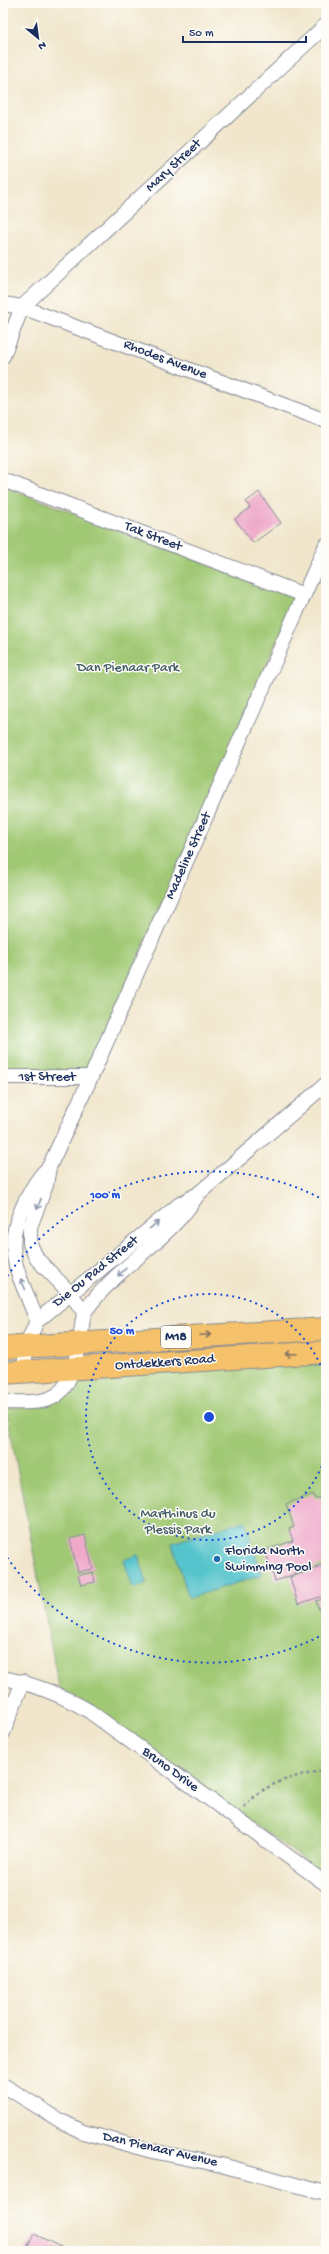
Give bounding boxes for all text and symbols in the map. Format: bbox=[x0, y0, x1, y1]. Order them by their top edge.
north arrow bbox=[18, 18, 58, 58]
scale bar bbox=[183, 18, 306, 44]
text: 50 m bbox=[189, 27, 214, 41]
text: N bbox=[36, 38, 48, 52]
street label: Mary Street bbox=[143, 135, 206, 196]
street label: Rhodes Avenue bbox=[121, 336, 210, 384]
street label: Tak Street bbox=[121, 518, 185, 556]
park label: Dan Pienaar Park bbox=[76, 660, 181, 677]
street label: Madeline Street bbox=[162, 809, 216, 902]
street label: 1st Street bbox=[17, 1069, 77, 1086]
text: 100 m bbox=[89, 1189, 120, 1203]
one-way arrow bbox=[34, 1198, 42, 1210]
one-way arrow bbox=[148, 1220, 159, 1229]
street label: Die Ou Pad Street bbox=[49, 1231, 143, 1312]
one-way arrow bbox=[117, 1267, 128, 1276]
one-way arrow bbox=[19, 1279, 27, 1291]
text: 50 m bbox=[110, 1325, 135, 1339]
road number: M18 bbox=[161, 1326, 191, 1348]
one-way arrow bbox=[198, 1332, 211, 1339]
one-way arrow bbox=[285, 1350, 298, 1357]
street label: Ontdekkers Road bbox=[115, 1351, 217, 1375]
centre of rings bbox=[202, 1410, 216, 1424]
park label: Marthinus du Plessis Park bbox=[140, 1506, 216, 1539]
place label: Florida North Swimming Pool bbox=[224, 1543, 312, 1576]
marker: Florida North Swimming Pool bbox=[212, 1554, 222, 1564]
street label: Bruno Drive bbox=[137, 1743, 202, 1797]
street label: Dan Pienaar Avenue bbox=[100, 2128, 220, 2172]

